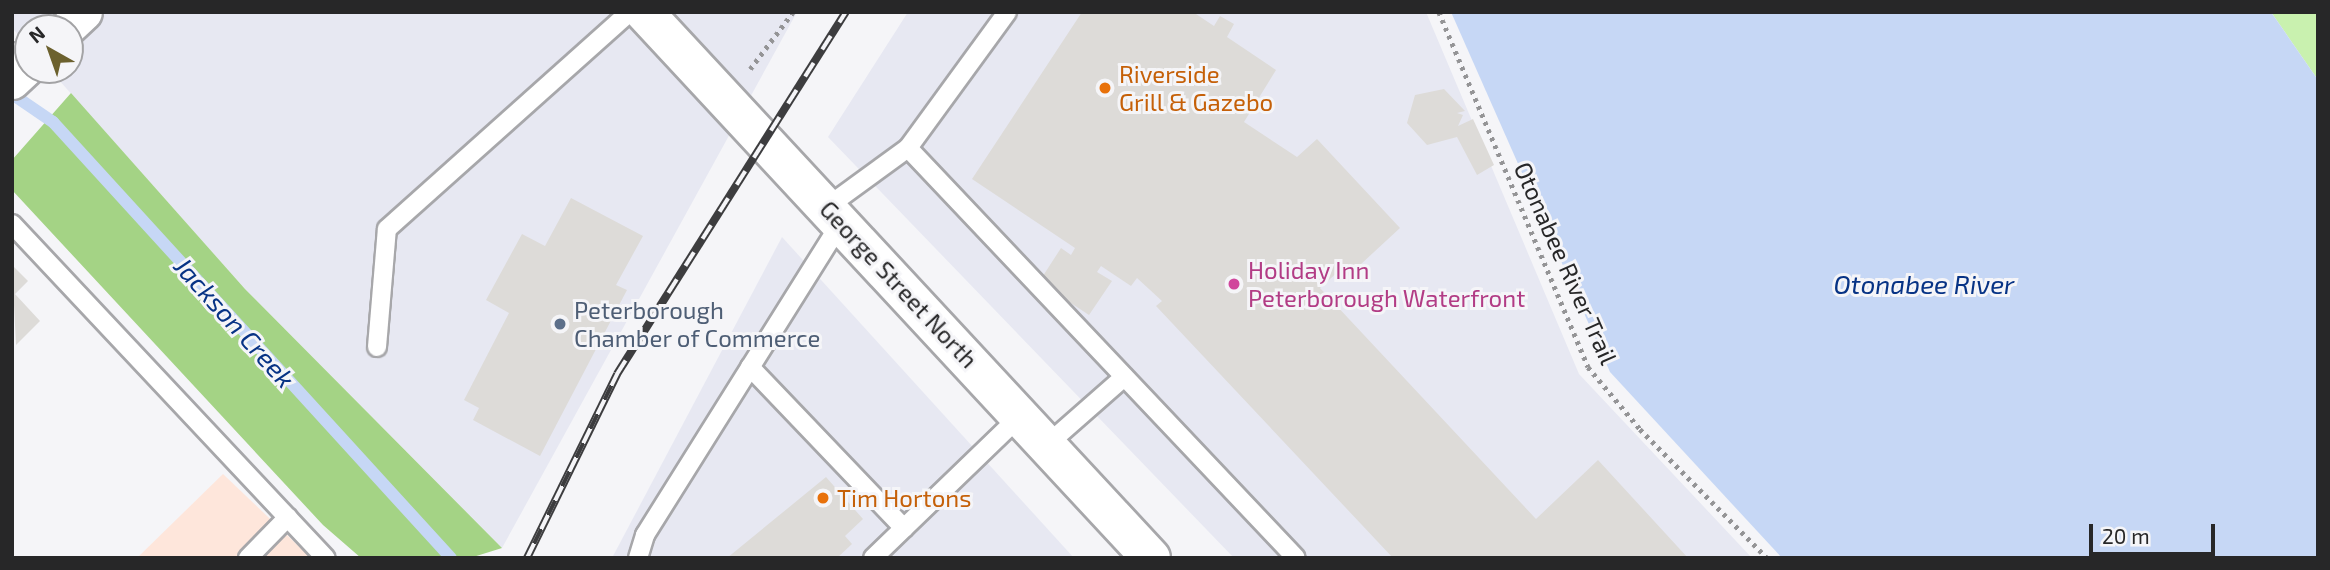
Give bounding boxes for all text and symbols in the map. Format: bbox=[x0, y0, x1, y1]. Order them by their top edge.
north arrow bbox=[14, 14, 84, 84]
text: N bbox=[24, 21, 49, 47]
place label: Riverside Grill & Gazebo bbox=[1119, 60, 1274, 116]
marker: Riverside Grill & Gazebo bbox=[1097, 80, 1113, 96]
street label: Otonabee River Trail bbox=[1508, 157, 1624, 369]
street label: George Street North bbox=[814, 194, 984, 374]
water label: Jackson Creek bbox=[168, 250, 302, 394]
place label: Holiday Inn Peterborough Waterfront bbox=[1248, 256, 1526, 312]
water label: Otonabee River bbox=[1834, 268, 2014, 300]
marker: Holiday Inn Peterborough Waterfront bbox=[1226, 276, 1242, 292]
place label: Peterborough Chamber of Commerce bbox=[574, 296, 821, 352]
marker: Peterborough Chamber of Commerce bbox=[552, 316, 568, 332]
place label: Tim Hortons bbox=[837, 484, 971, 512]
marker: Tim Hortons bbox=[815, 490, 831, 506]
scale bar bbox=[2092, 510, 2218, 554]
text: 20 m bbox=[2102, 523, 2150, 548]

